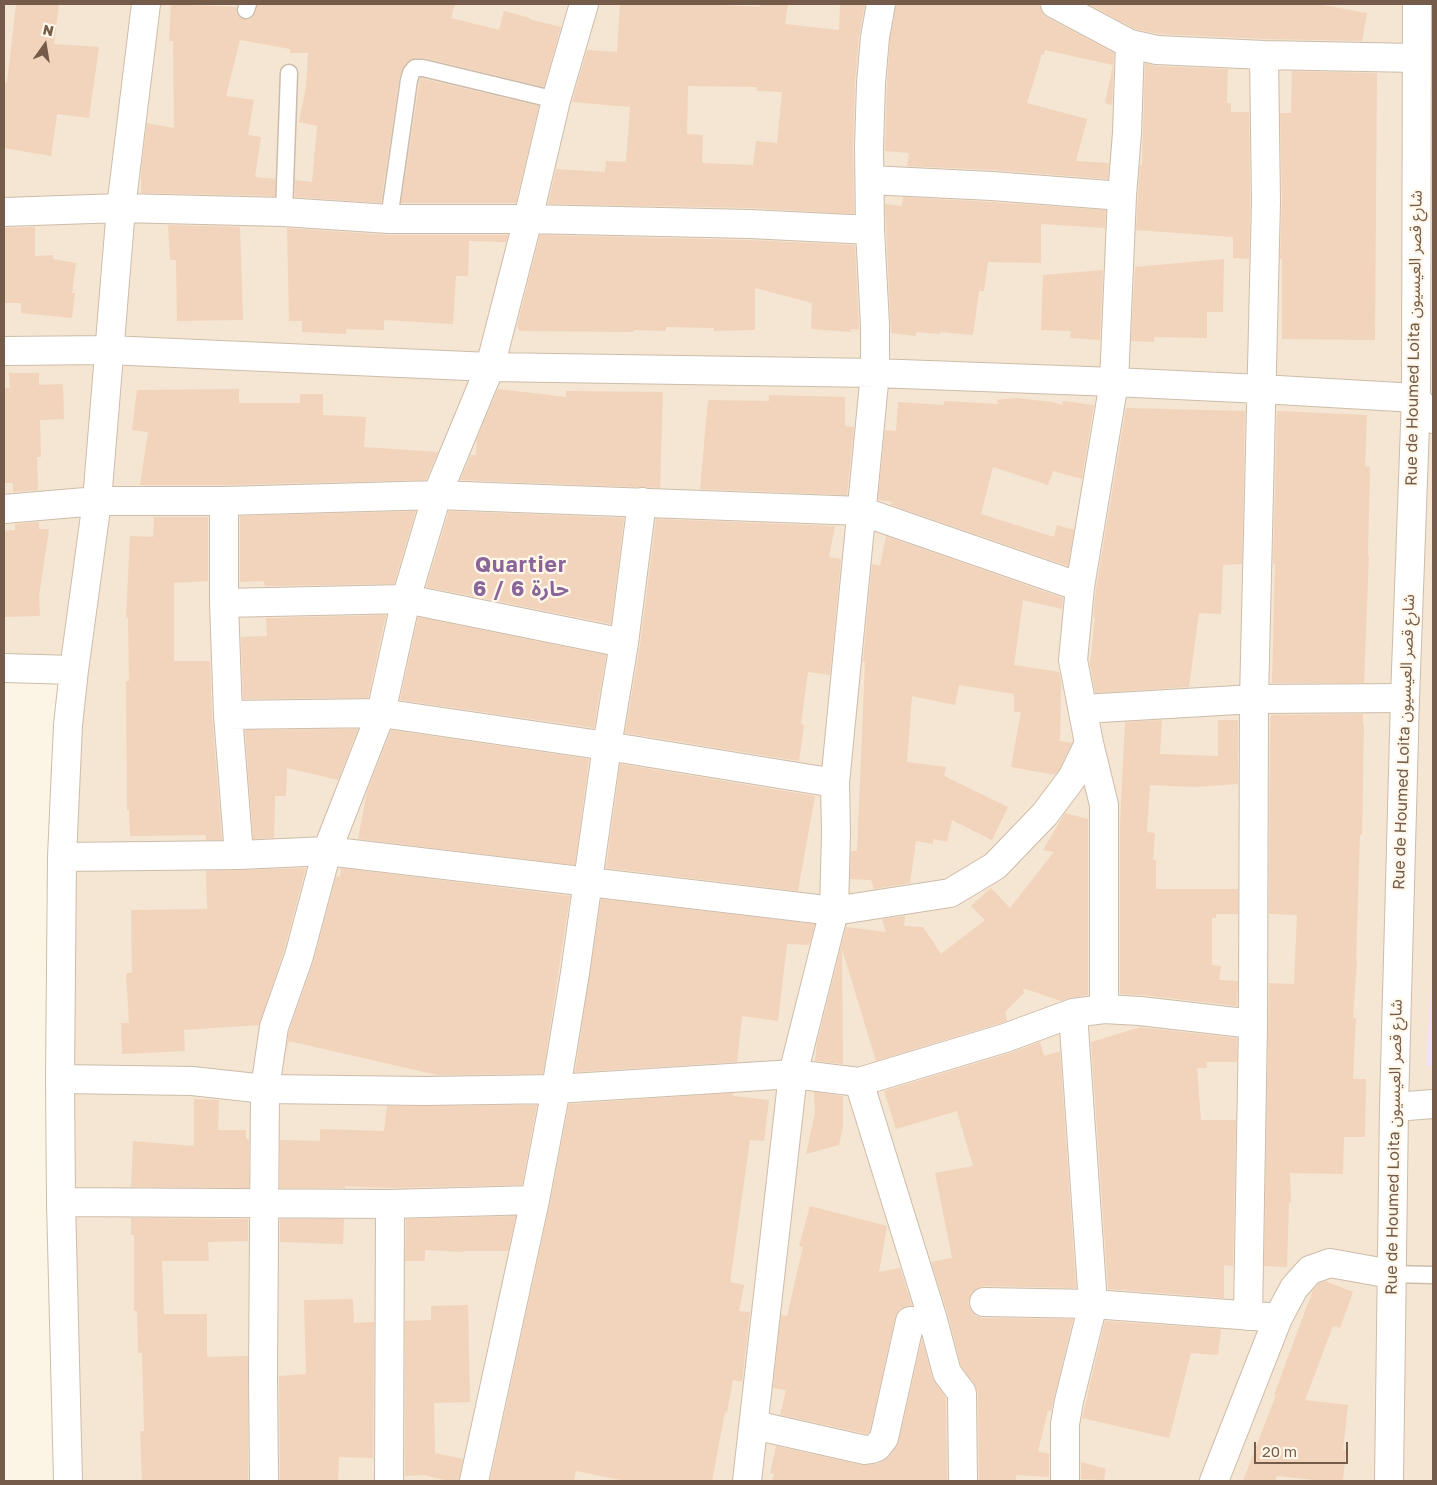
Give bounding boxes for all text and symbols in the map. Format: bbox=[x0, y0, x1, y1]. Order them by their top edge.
north arrow bbox=[20, 20, 70, 70]
text: N bbox=[41, 20, 56, 39]
street label: Rue de Houmed Loita شارع قصر العيسيون bbox=[1402, 190, 1426, 486]
district label: Quartier 6 / حارة 6 bbox=[474, 552, 568, 602]
street label: Rue de Houmed Loita شارع قصر العيسيون bbox=[1389, 594, 1419, 890]
street label: Rue de Houmed Loita شارع قصر العيسيون bbox=[1382, 999, 1406, 1295]
scale bar bbox=[1257, 1432, 1351, 1464]
text: 20 m bbox=[1262, 1442, 1297, 1460]

